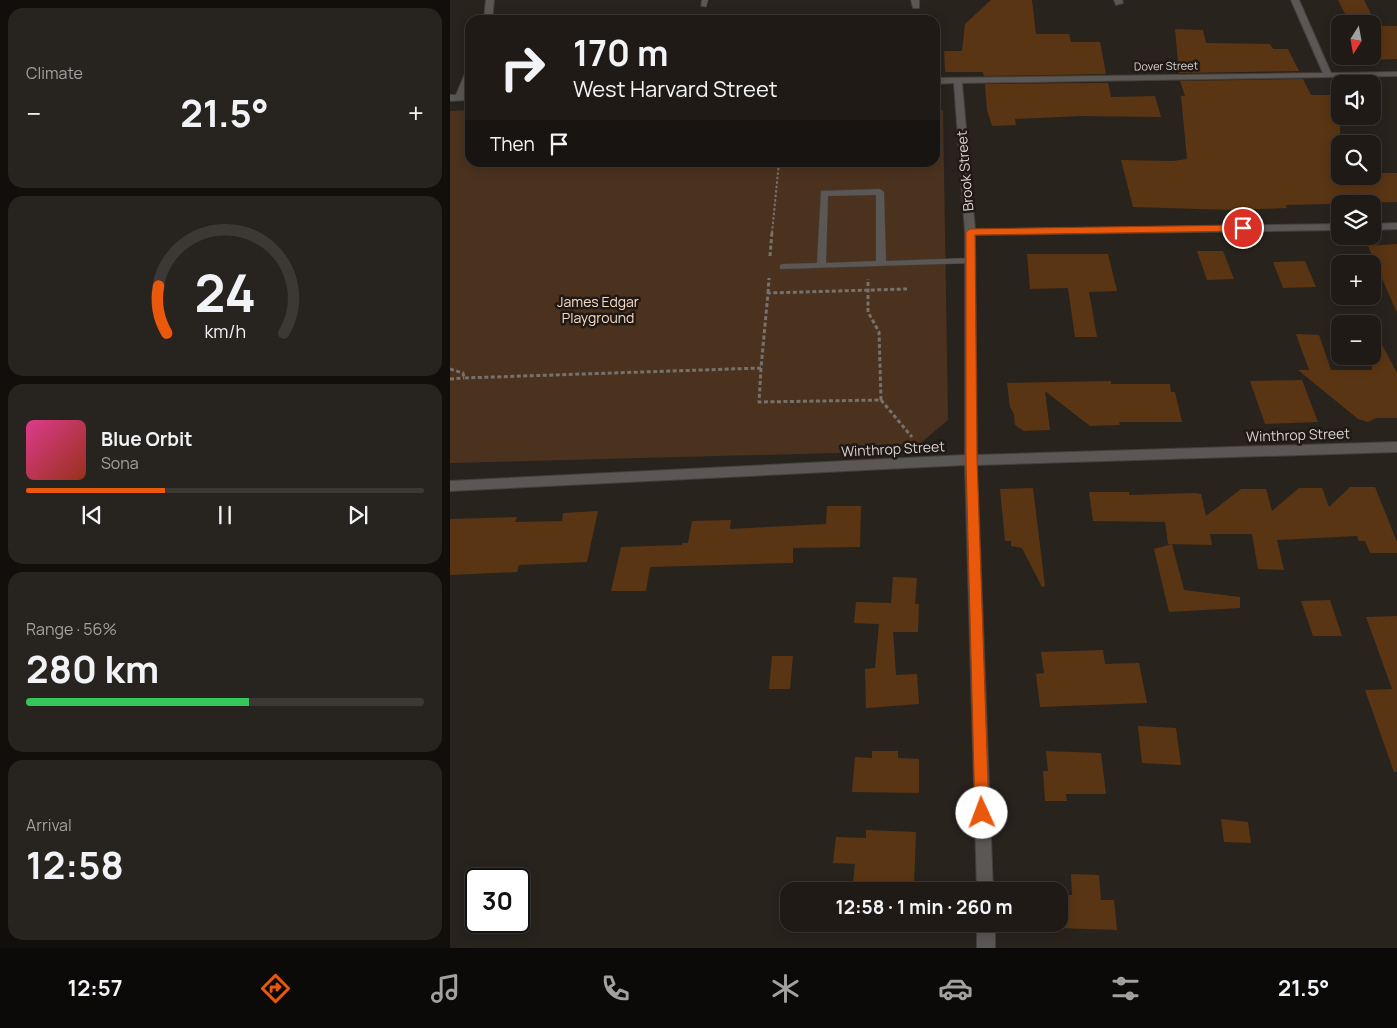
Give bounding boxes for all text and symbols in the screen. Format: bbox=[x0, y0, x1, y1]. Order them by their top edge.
north arrow bbox=[1331, 15, 1381, 65]
map controls bbox=[1331, 15, 1381, 365]
text: 170 m bbox=[573, 29, 669, 77]
icon: right bbox=[490, 35, 555, 100]
street label: Dover Street bbox=[1134, 57, 1198, 74]
text: Climate bbox=[26, 62, 83, 84]
text: West Harvard Street bbox=[573, 74, 778, 104]
button: sound bbox=[1331, 75, 1381, 125]
text: 21.5° bbox=[180, 86, 269, 138]
text: − bbox=[26, 94, 41, 132]
text: + bbox=[408, 94, 424, 132]
icon: arrive bbox=[545, 130, 573, 158]
street label: Brook Street bbox=[951, 130, 977, 212]
text: Then bbox=[490, 131, 535, 157]
button: search bbox=[1331, 135, 1381, 185]
button: layers bbox=[1331, 195, 1381, 245]
pin bbox=[1222, 207, 1264, 249]
icon: arrive bbox=[1229, 214, 1257, 242]
button: + bbox=[1331, 255, 1381, 305]
text: 24 bbox=[194, 257, 256, 328]
park label: James Edgar Playground bbox=[557, 292, 639, 327]
button: − bbox=[1331, 315, 1381, 365]
text: km/h bbox=[204, 319, 246, 343]
street label: Winthrop Street bbox=[1246, 423, 1351, 446]
text: Blue Orbit bbox=[101, 426, 193, 452]
street label: Winthrop Street bbox=[841, 436, 946, 461]
text: Sona bbox=[101, 452, 139, 474]
icon: previous bbox=[78, 501, 106, 529]
icon: pause bbox=[211, 501, 239, 529]
icon: next bbox=[344, 501, 372, 529]
text: Range · 56% bbox=[26, 618, 117, 640]
text: 280 km bbox=[26, 642, 159, 694]
position arrow bbox=[955, 786, 1007, 838]
text: Arrival bbox=[26, 814, 72, 836]
text: 12:58 bbox=[26, 838, 124, 890]
speed limit sign: 30 bbox=[465, 868, 530, 933]
text: 12:58 · 1 min · 260 m bbox=[835, 894, 1013, 920]
icon: directions bbox=[258, 971, 293, 1006]
icon: music bbox=[428, 971, 463, 1006]
icon: phone bbox=[598, 971, 633, 1006]
icon: climate bbox=[768, 971, 803, 1006]
icon: car bbox=[938, 971, 973, 1006]
icon: filters bbox=[1108, 971, 1143, 1006]
text: 12:57 bbox=[68, 973, 122, 1003]
text: 21.5° bbox=[1278, 973, 1329, 1003]

